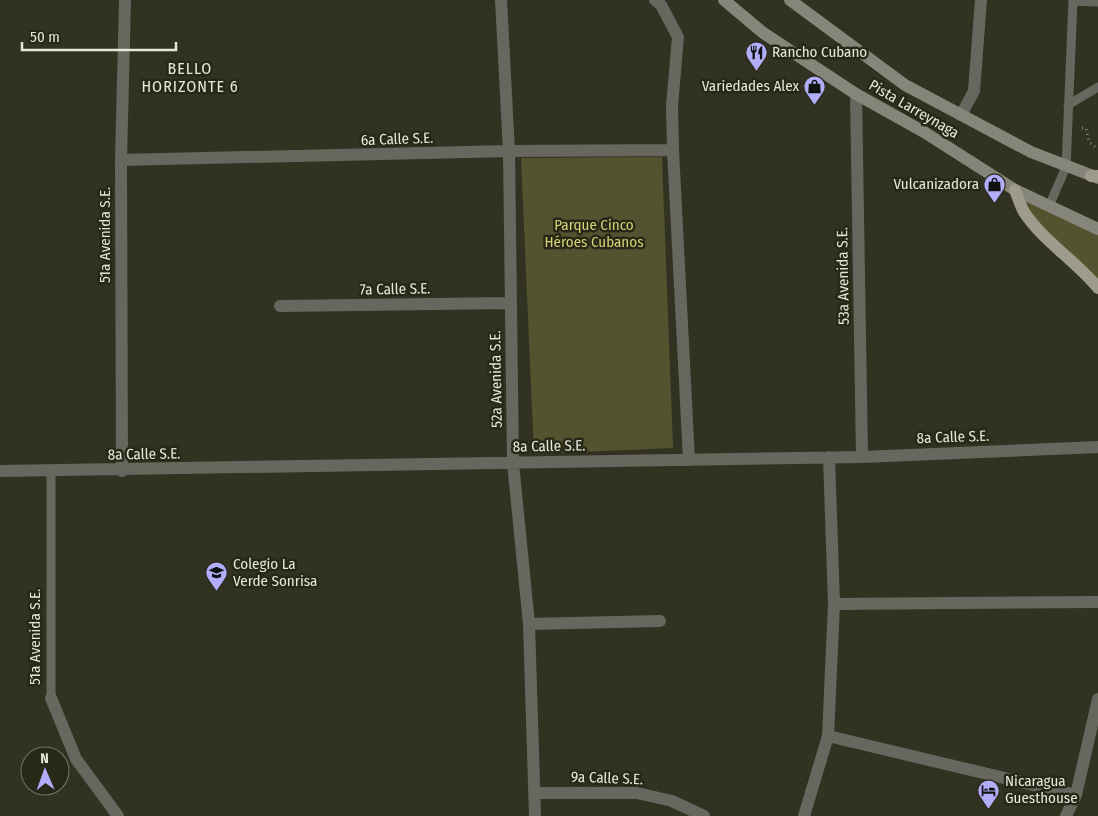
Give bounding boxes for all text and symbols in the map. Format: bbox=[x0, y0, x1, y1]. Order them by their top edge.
scale bar bbox=[22, 20, 176, 52]
text: 50 m bbox=[30, 28, 60, 46]
restaurant icon: Rancho Cubano bbox=[744, 40, 768, 71]
place label: Rancho Cubano bbox=[772, 43, 867, 61]
district label: BELLO HORIZONTE 6 bbox=[141, 59, 239, 96]
shop icon: Variedades Alex bbox=[803, 74, 827, 105]
street label: Pista Larreynaga bbox=[866, 76, 962, 142]
place label: Variedades Alex bbox=[702, 77, 799, 95]
street label: 6a Calle S.E. bbox=[360, 129, 434, 149]
shop icon: Vulcanizadora bbox=[983, 172, 1007, 203]
place label: Vulcanizadora bbox=[893, 175, 979, 193]
street label: 51a Avenida S.E. bbox=[96, 187, 114, 283]
park label: Parque Cinco Héroes Cubanos bbox=[544, 216, 644, 251]
street label: 53a Avenida S.E. bbox=[833, 227, 853, 325]
street label: 7a Calle S.E. bbox=[359, 279, 431, 299]
street label: 52a Avenida S.E. bbox=[486, 330, 506, 428]
street label: 8a Calle S.E. bbox=[916, 427, 990, 447]
street label: 8a Calle S.E. bbox=[513, 436, 585, 456]
street label: 8a Calle S.E. bbox=[108, 444, 180, 464]
place label: Colegio La Verde Sonrisa bbox=[233, 555, 317, 590]
school or university icon: Colegio La Verde Sonrisa bbox=[205, 561, 229, 592]
street label: 51a Avenida S.E. bbox=[26, 589, 44, 685]
north arrow bbox=[20, 746, 70, 796]
text: N bbox=[40, 750, 49, 767]
street label: 9a Calle S.E. bbox=[571, 768, 643, 788]
place label: Nicaragua Guesthouse bbox=[1005, 772, 1078, 807]
hotel icon: Nicaragua Guesthouse bbox=[977, 778, 1001, 809]

